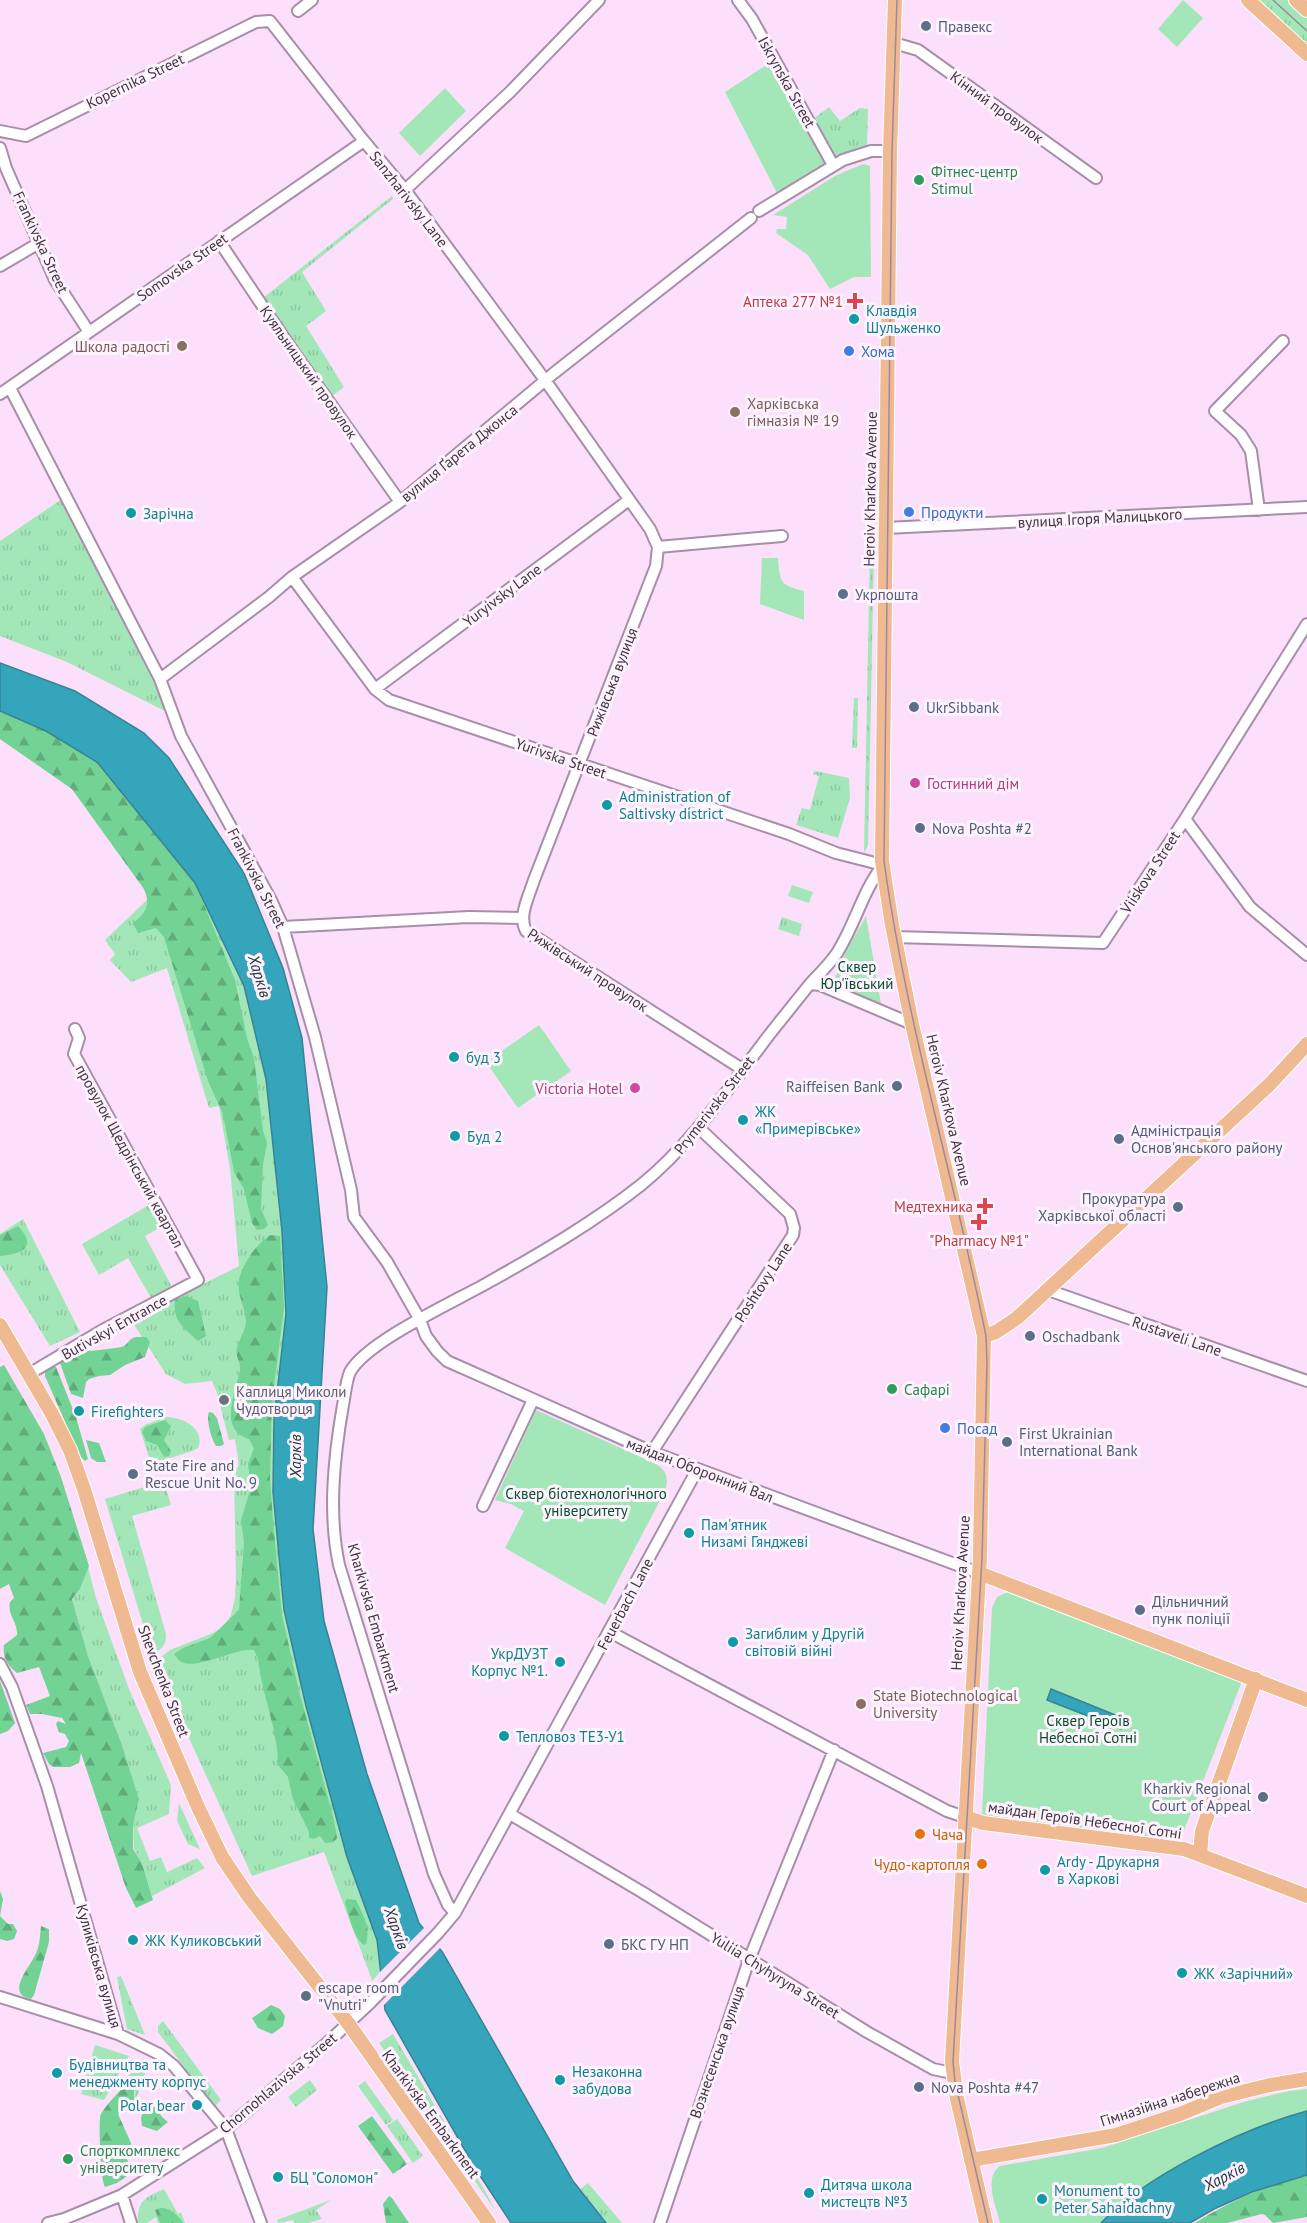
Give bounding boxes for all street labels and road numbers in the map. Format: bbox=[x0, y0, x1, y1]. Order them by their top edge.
street label: Iskrynska Street bbox=[754, 33, 820, 131]
street label: Kopernika Street bbox=[83, 49, 187, 113]
street label: Кінний провулок bbox=[947, 67, 1048, 148]
street label: Sanzharivsky Lane bbox=[366, 147, 452, 251]
street label: Frankivska Street bbox=[9, 188, 73, 296]
street label: Somovska Street bbox=[133, 229, 231, 305]
street label: Куяльницький провулок bbox=[256, 302, 363, 443]
street label: вулиця Ґарета Джонса bbox=[397, 400, 521, 506]
street label: Heroiv Kharkova Avenue bbox=[859, 411, 881, 567]
street label: вулиця Ігоря Малицького bbox=[1017, 504, 1183, 532]
street label: Yuryivsky Lane bbox=[459, 559, 545, 631]
street label: Рижівська вулиця bbox=[582, 625, 642, 739]
street label: Yurivska Street bbox=[513, 734, 609, 782]
street label: Frankivska Street bbox=[224, 825, 290, 931]
street label: Viiskova Street bbox=[1116, 827, 1184, 918]
street label: Рижівський провулок bbox=[524, 924, 653, 1017]
street label: Heroiv Kharkova Avenue bbox=[922, 1032, 976, 1188]
street label: Prymerivska Street bbox=[670, 1052, 758, 1158]
street label: провулок Щедрінський квартал bbox=[72, 1061, 188, 1251]
street label: Poshtovy Lane bbox=[730, 1238, 796, 1326]
street label: Butivskyi Entrance bbox=[58, 1290, 170, 1364]
street label: Rustaveli Lane bbox=[1130, 1312, 1224, 1360]
street label: майдан Оборонний Вал bbox=[624, 1433, 776, 1507]
street label: Heroiv Kharkova Avenue bbox=[946, 1515, 974, 1671]
street label: Kharkivska Embarkment bbox=[344, 1541, 404, 1695]
street label: Feuerbach Lane bbox=[593, 1555, 657, 1653]
street label: Shevchenka Street bbox=[134, 1622, 194, 1740]
street label: майдан Героїв Небесної Сотні bbox=[987, 1797, 1183, 1843]
street label: Куликівська вулиця bbox=[72, 1902, 126, 2030]
street label: Yuliia Chyhyryna Street bbox=[707, 1928, 843, 2022]
street label: Вознесенська вулиця bbox=[685, 1983, 749, 2121]
street label: Chornohlazivska Street bbox=[215, 2028, 341, 2138]
street label: Kharkivska Embarkment bbox=[378, 2046, 484, 2182]
street label: Гімназійна набережна bbox=[1098, 2067, 1242, 2131]

